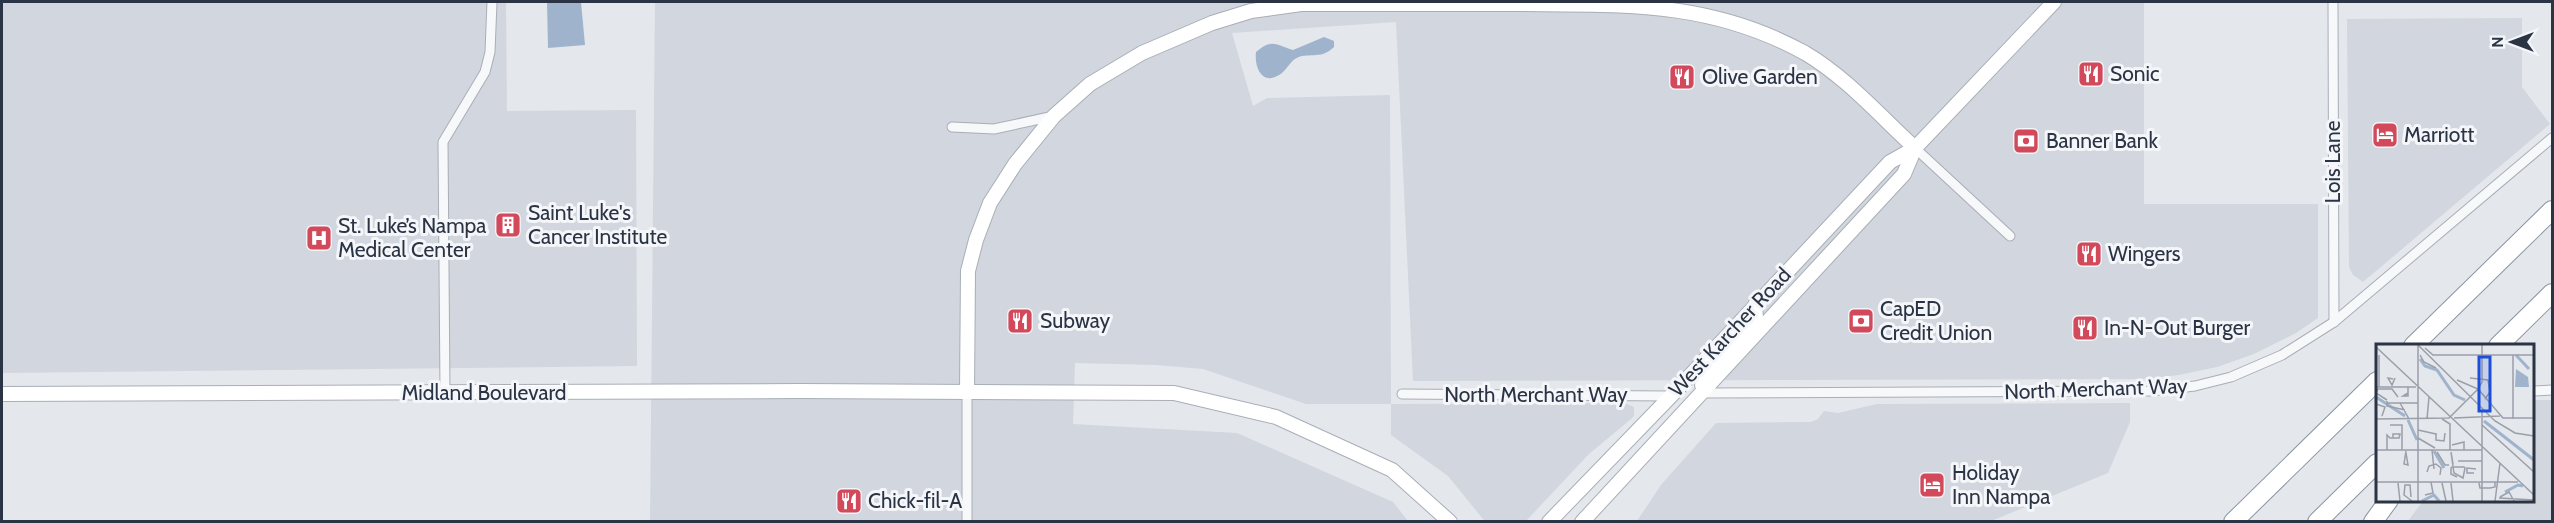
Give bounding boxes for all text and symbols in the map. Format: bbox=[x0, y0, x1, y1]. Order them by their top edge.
north arrow bbox=[2482, 12, 2542, 72]
text: N bbox=[2488, 36, 2507, 48]
restaurant icon: Sonic bbox=[2076, 59, 2106, 89]
place label: Sonic bbox=[2110, 61, 2160, 86]
restaurant icon: Olive Garden bbox=[1667, 62, 1697, 92]
place label: Olive Garden bbox=[1702, 64, 1818, 89]
street label: Lois Lane bbox=[2320, 120, 2345, 203]
hotel icon: Marriott bbox=[2370, 120, 2400, 150]
place label: Marriott bbox=[2404, 122, 2474, 147]
bank icon: Banner Bank bbox=[2011, 126, 2041, 156]
place label: Banner Bank bbox=[2046, 128, 2159, 153]
place label: Saint Luke's Cancer Institute bbox=[528, 200, 667, 249]
building icon: Saint Luke's Cancer Institute bbox=[493, 210, 523, 240]
place label: St. Luke’s Nampa Medical Center bbox=[338, 213, 486, 262]
hospital icon: St. Luke’s Nampa Medical Center bbox=[304, 223, 334, 253]
restaurant icon: Wingers bbox=[2074, 239, 2104, 269]
place label: Wingers bbox=[2108, 241, 2181, 266]
street label: West Karcher Road bbox=[1663, 262, 1796, 401]
place label: CapED Credit Union bbox=[1880, 296, 1992, 345]
restaurant icon: Subway bbox=[1005, 306, 1035, 336]
bank icon: CapED Credit Union bbox=[1846, 306, 1876, 336]
place label: Subway bbox=[1040, 308, 1110, 333]
restaurant icon: In-N-Out Burger bbox=[2070, 313, 2100, 343]
place label: In-N-Out Burger bbox=[2104, 315, 2251, 340]
inset map bbox=[2376, 344, 2533, 502]
street label: North Merchant Way bbox=[2004, 373, 2188, 404]
street label: Midland Boulevard bbox=[401, 380, 567, 405]
street label: North Merchant Way bbox=[1444, 382, 1628, 407]
place label: Holiday Inn Nampa bbox=[1952, 460, 2050, 509]
hotel icon: Holiday Inn Nampa bbox=[1917, 470, 1947, 500]
restaurant icon: Chick-fil-A bbox=[834, 486, 864, 516]
place label: Chick-fil-A bbox=[868, 488, 962, 513]

